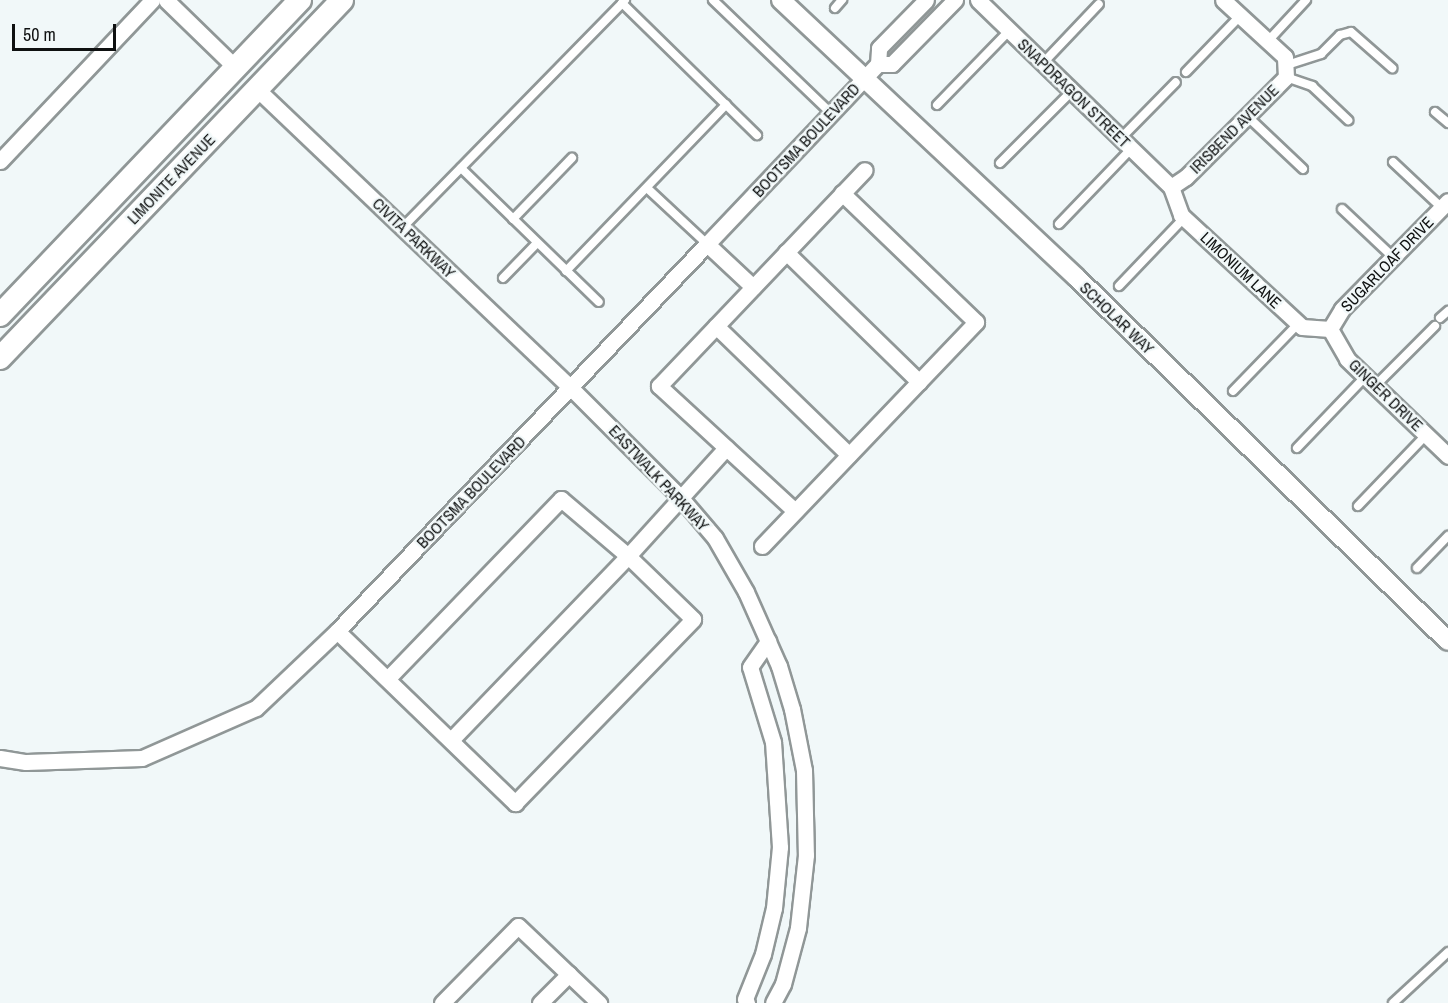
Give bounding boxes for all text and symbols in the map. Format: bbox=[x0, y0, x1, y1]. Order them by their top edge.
scale bar bbox=[15, 12, 118, 50]
text: 50 m bbox=[23, 22, 56, 47]
street label: SNAPDRAGON STREET bbox=[1014, 34, 1134, 152]
street label: BOOTSMA BOULEVARD bbox=[748, 79, 864, 201]
street label: IRISBEND AVENUE bbox=[1185, 80, 1283, 178]
street label: LIMONITE AVENUE bbox=[123, 130, 219, 228]
street label: CIVITA PARKWAY bbox=[368, 194, 460, 282]
street label: SUGARLOAF DRIVE bbox=[1337, 212, 1437, 316]
street label: LIMONIUM LANE bbox=[1197, 228, 1285, 312]
street label: SCHOLAR WAY bbox=[1076, 278, 1158, 358]
street label: GINGER DRIVE bbox=[1345, 355, 1427, 435]
street label: EASTWALK PARKWAY bbox=[605, 421, 713, 535]
street label: BOOTSMA BOULEVARD bbox=[412, 432, 530, 552]

